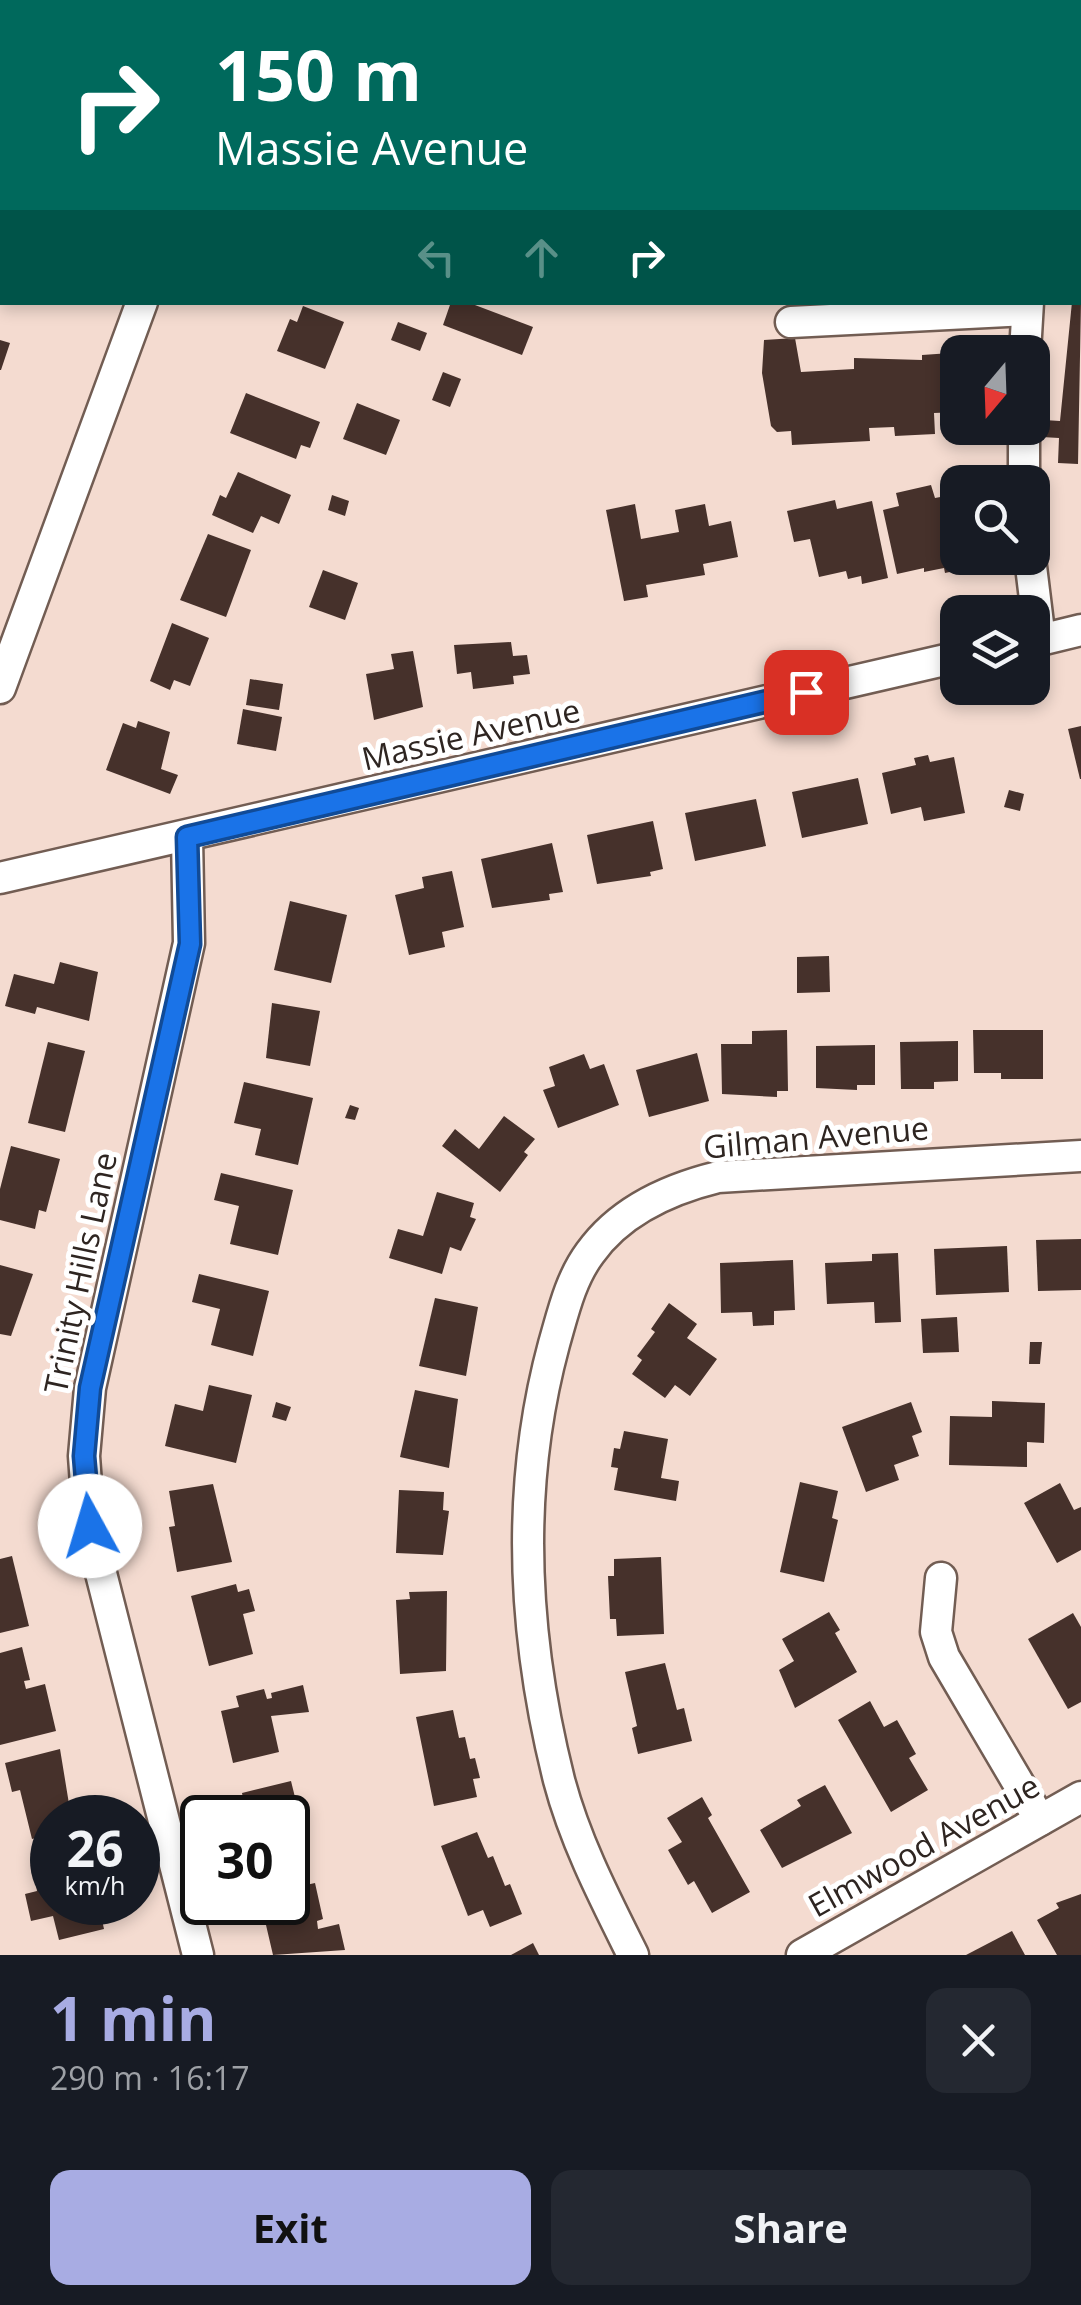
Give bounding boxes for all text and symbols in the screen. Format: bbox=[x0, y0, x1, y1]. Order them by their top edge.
text: 150 m bbox=[215, 26, 422, 122]
icon: right bbox=[50, 40, 180, 170]
text: Massie Avenue bbox=[215, 117, 528, 178]
icon: left bbox=[409, 230, 464, 285]
icon: ahead bbox=[514, 230, 569, 285]
icon: right bbox=[619, 230, 674, 285]
north arrow bbox=[940, 335, 1050, 445]
map controls bbox=[940, 335, 1050, 705]
button: search bbox=[940, 465, 1050, 575]
button: layers bbox=[940, 595, 1050, 705]
pin bbox=[764, 650, 849, 735]
icon: arrive bbox=[779, 665, 834, 720]
street label: Massie Avenue bbox=[357, 688, 584, 780]
street label: Gilman Avenue bbox=[701, 1105, 930, 1168]
street label: Trinity Hills Lane bbox=[33, 1148, 126, 1397]
position arrow bbox=[38, 1474, 142, 1578]
street label: Elmwood Avenue bbox=[800, 1763, 1047, 1926]
speed limit sign: 30 bbox=[180, 1795, 310, 1925]
text: 26 bbox=[66, 1814, 124, 1882]
text: km/h bbox=[65, 1868, 125, 1902]
text: 1 min bbox=[50, 1977, 217, 2059]
button: close bbox=[926, 1988, 1031, 2093]
text: 290 m · 16:17 bbox=[50, 2056, 249, 2099]
button: Exit bbox=[50, 2170, 531, 2285]
button: Share bbox=[551, 2170, 1031, 2285]

